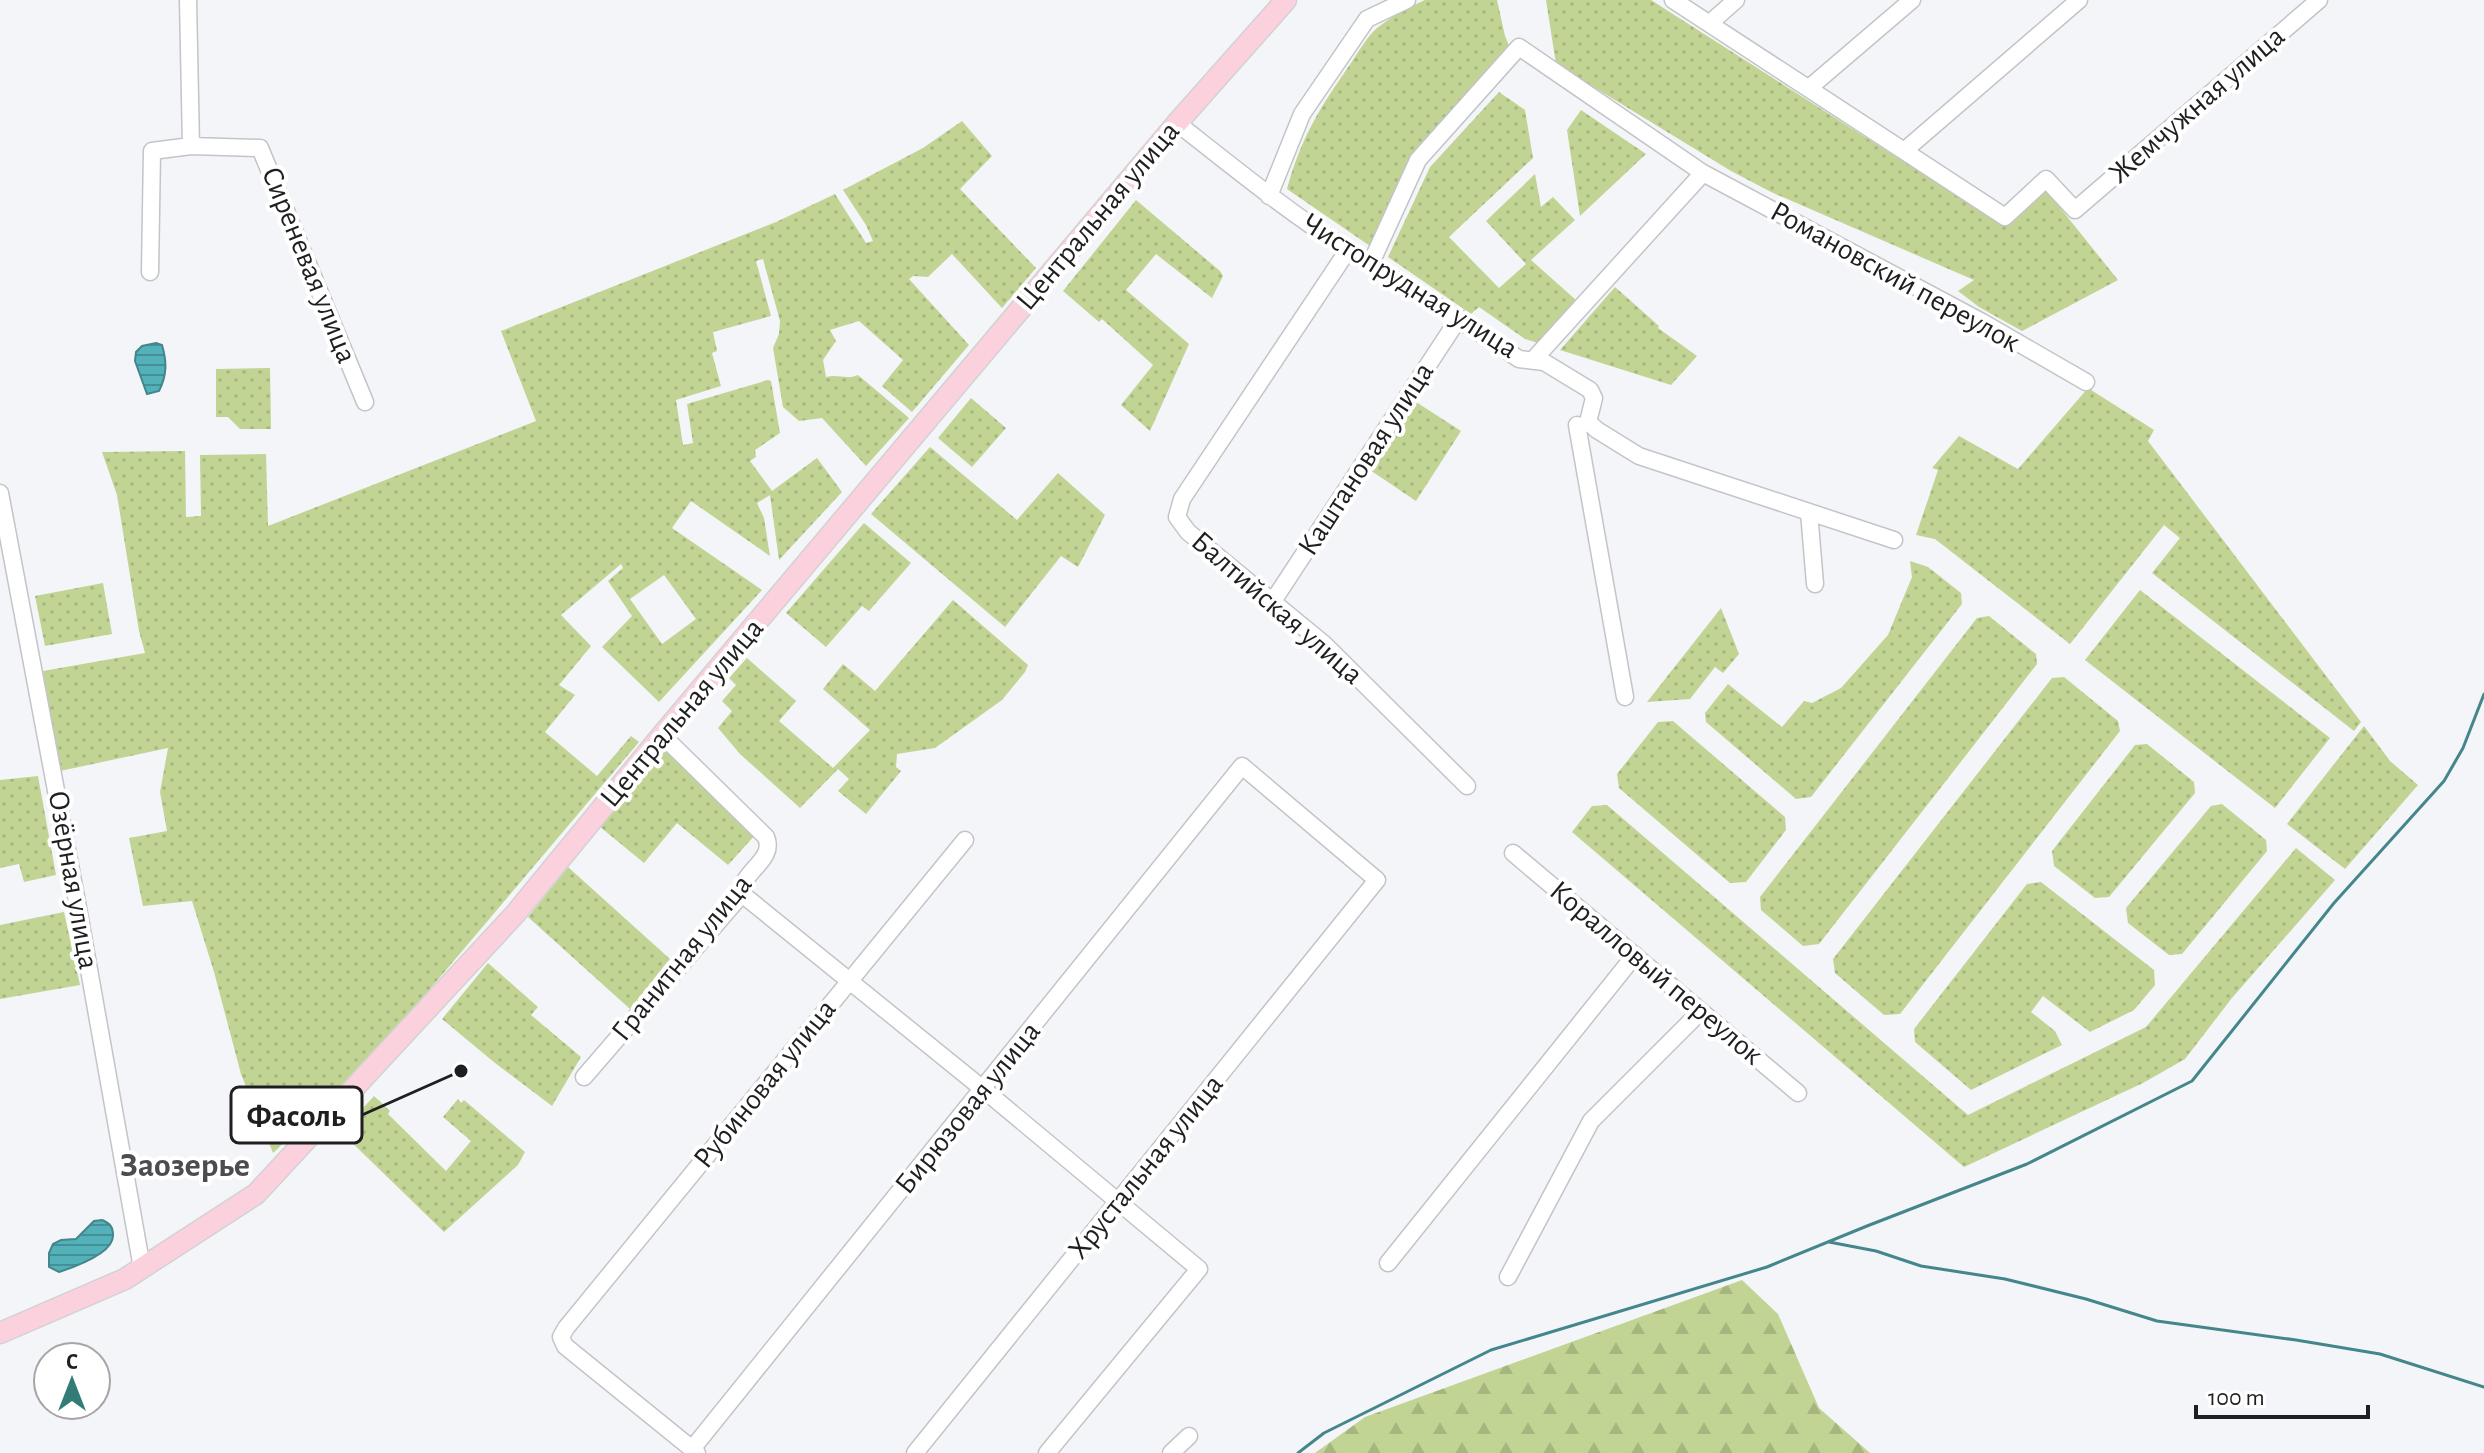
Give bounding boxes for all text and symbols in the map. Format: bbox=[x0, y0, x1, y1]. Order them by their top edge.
street label: Жемчужная улица bbox=[2103, 21, 2291, 189]
street label: Центральная улица bbox=[1011, 116, 1185, 316]
street label: Сиреневая улица bbox=[256, 163, 362, 367]
street label: Романовский переулок bbox=[1765, 196, 2025, 358]
street label: Чистопрудная улица bbox=[1297, 208, 1523, 364]
street label: Каштановая улица bbox=[1293, 357, 1439, 561]
street label: Балтийская улица bbox=[1186, 526, 1368, 690]
street label: Центральная улица bbox=[595, 613, 769, 813]
street label: Озёрная улица bbox=[43, 788, 103, 972]
street label: Гранитная улица bbox=[606, 869, 758, 1047]
street label: Коралловый переулок bbox=[1544, 875, 1768, 1071]
street label: Рубиновая улица bbox=[688, 994, 842, 1174]
street label: Бирюзовая улица bbox=[890, 1016, 1046, 1200]
street label: Хрустальная улица bbox=[1063, 1069, 1229, 1265]
callout: Фасоль bbox=[231, 1087, 362, 1143]
text: Фасоль bbox=[246, 1100, 346, 1132]
district label: Заозерье bbox=[120, 1149, 250, 1183]
north arrow bbox=[32, 1341, 112, 1421]
text: С bbox=[66, 1351, 78, 1373]
scale bar bbox=[2196, 1369, 2368, 1419]
text: 100 m bbox=[2208, 1386, 2265, 1410]

